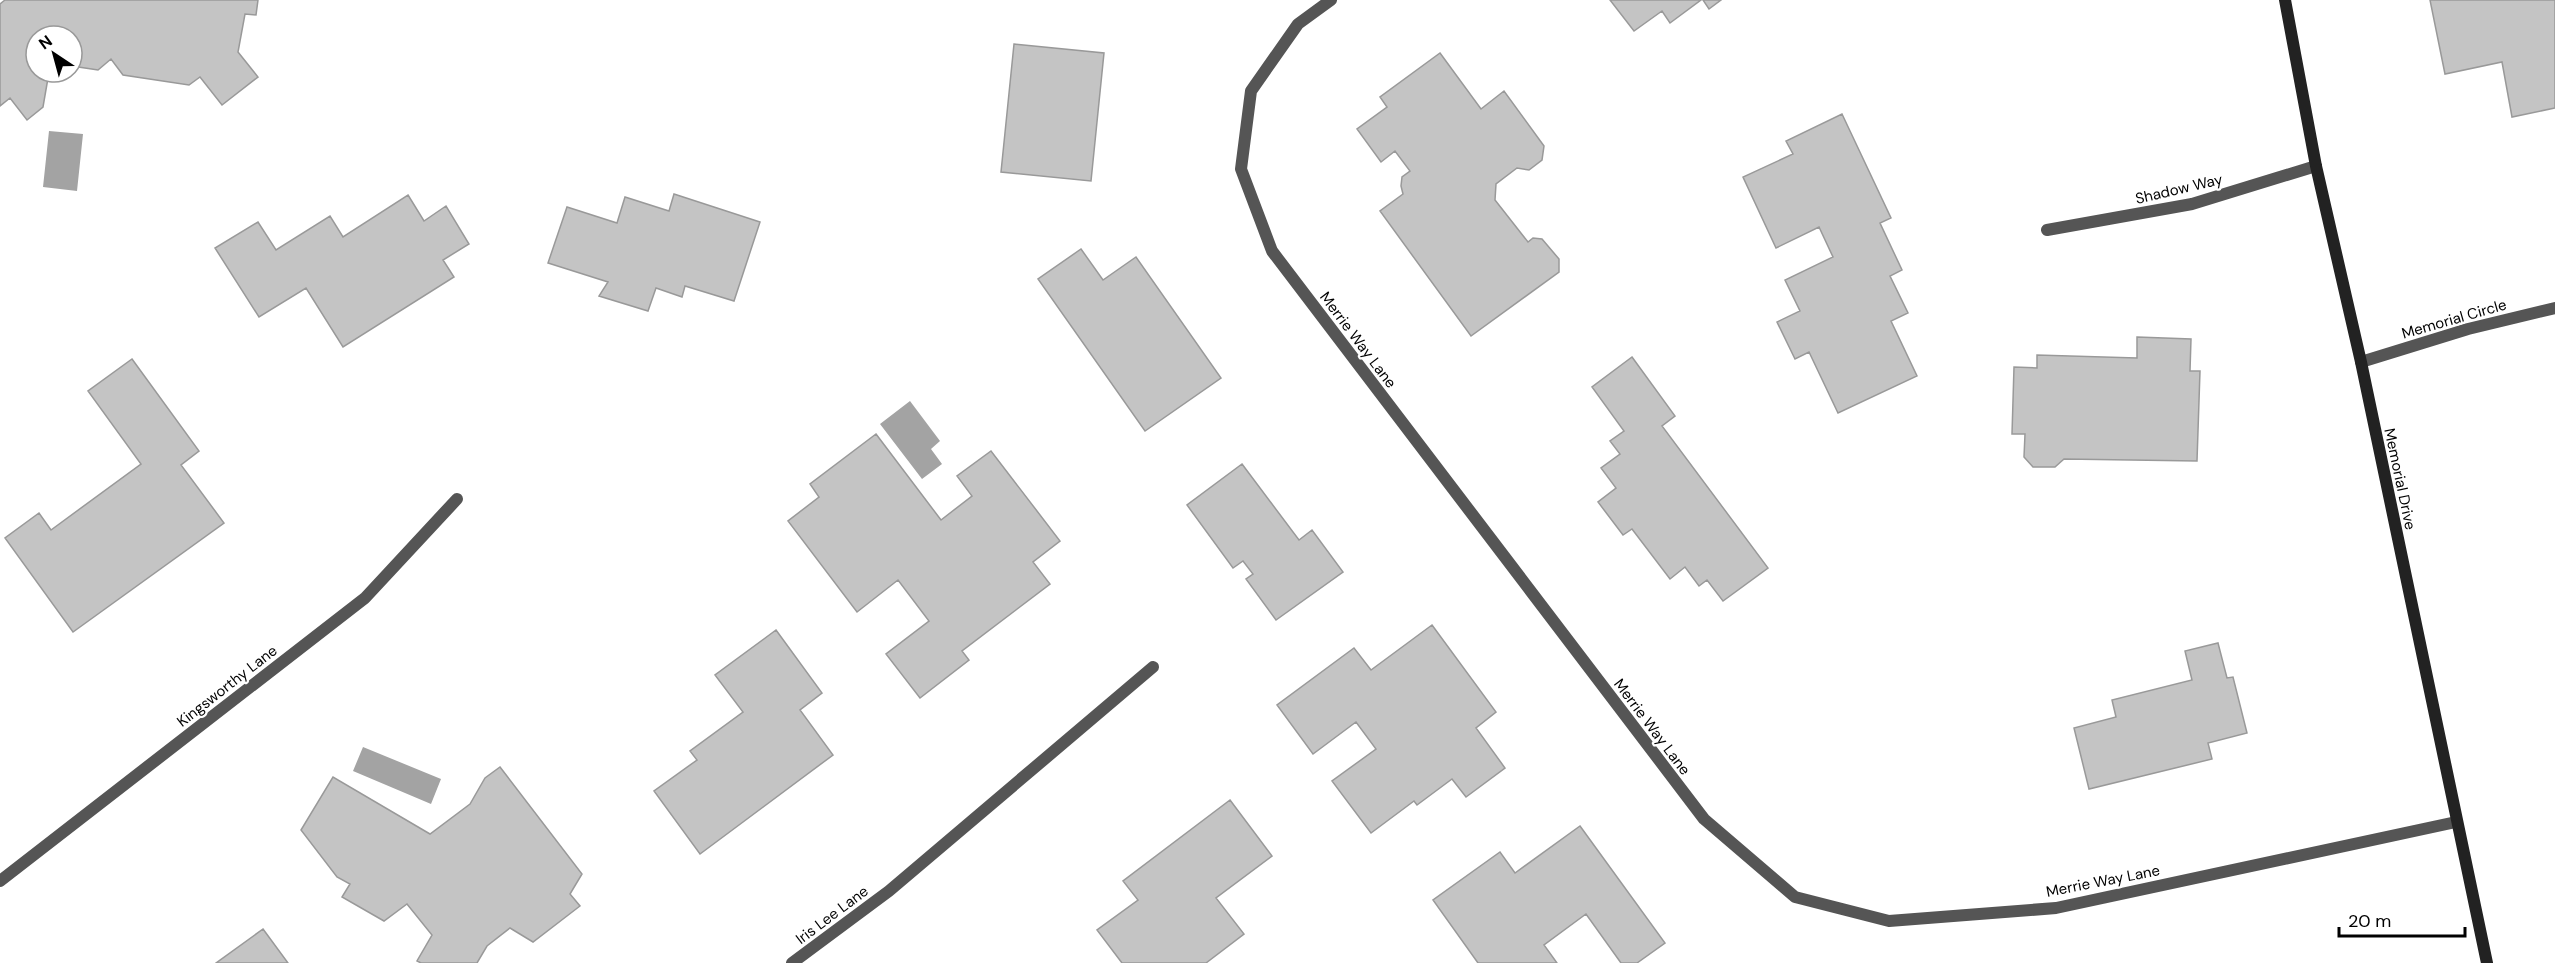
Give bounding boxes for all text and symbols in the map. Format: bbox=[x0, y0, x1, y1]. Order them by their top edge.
north arrow bbox=[24, 24, 84, 84]
text: N bbox=[35, 30, 56, 54]
street label: Shadow Way bbox=[2133, 169, 2225, 209]
street label: Merrie Way Lane bbox=[1315, 288, 1401, 392]
street label: Memorial Circle bbox=[2399, 294, 2509, 344]
street label: Memorial Drive bbox=[2379, 426, 2421, 532]
street label: Kingsworthy Lane bbox=[173, 641, 281, 731]
street label: Merrie Way Lane bbox=[1609, 675, 1695, 779]
street label: Merrie Way Lane bbox=[2044, 860, 2162, 902]
street label: Iris Lee Lane bbox=[792, 881, 872, 949]
scale bar bbox=[2339, 900, 2465, 938]
text: 20 m bbox=[2348, 909, 2391, 933]

